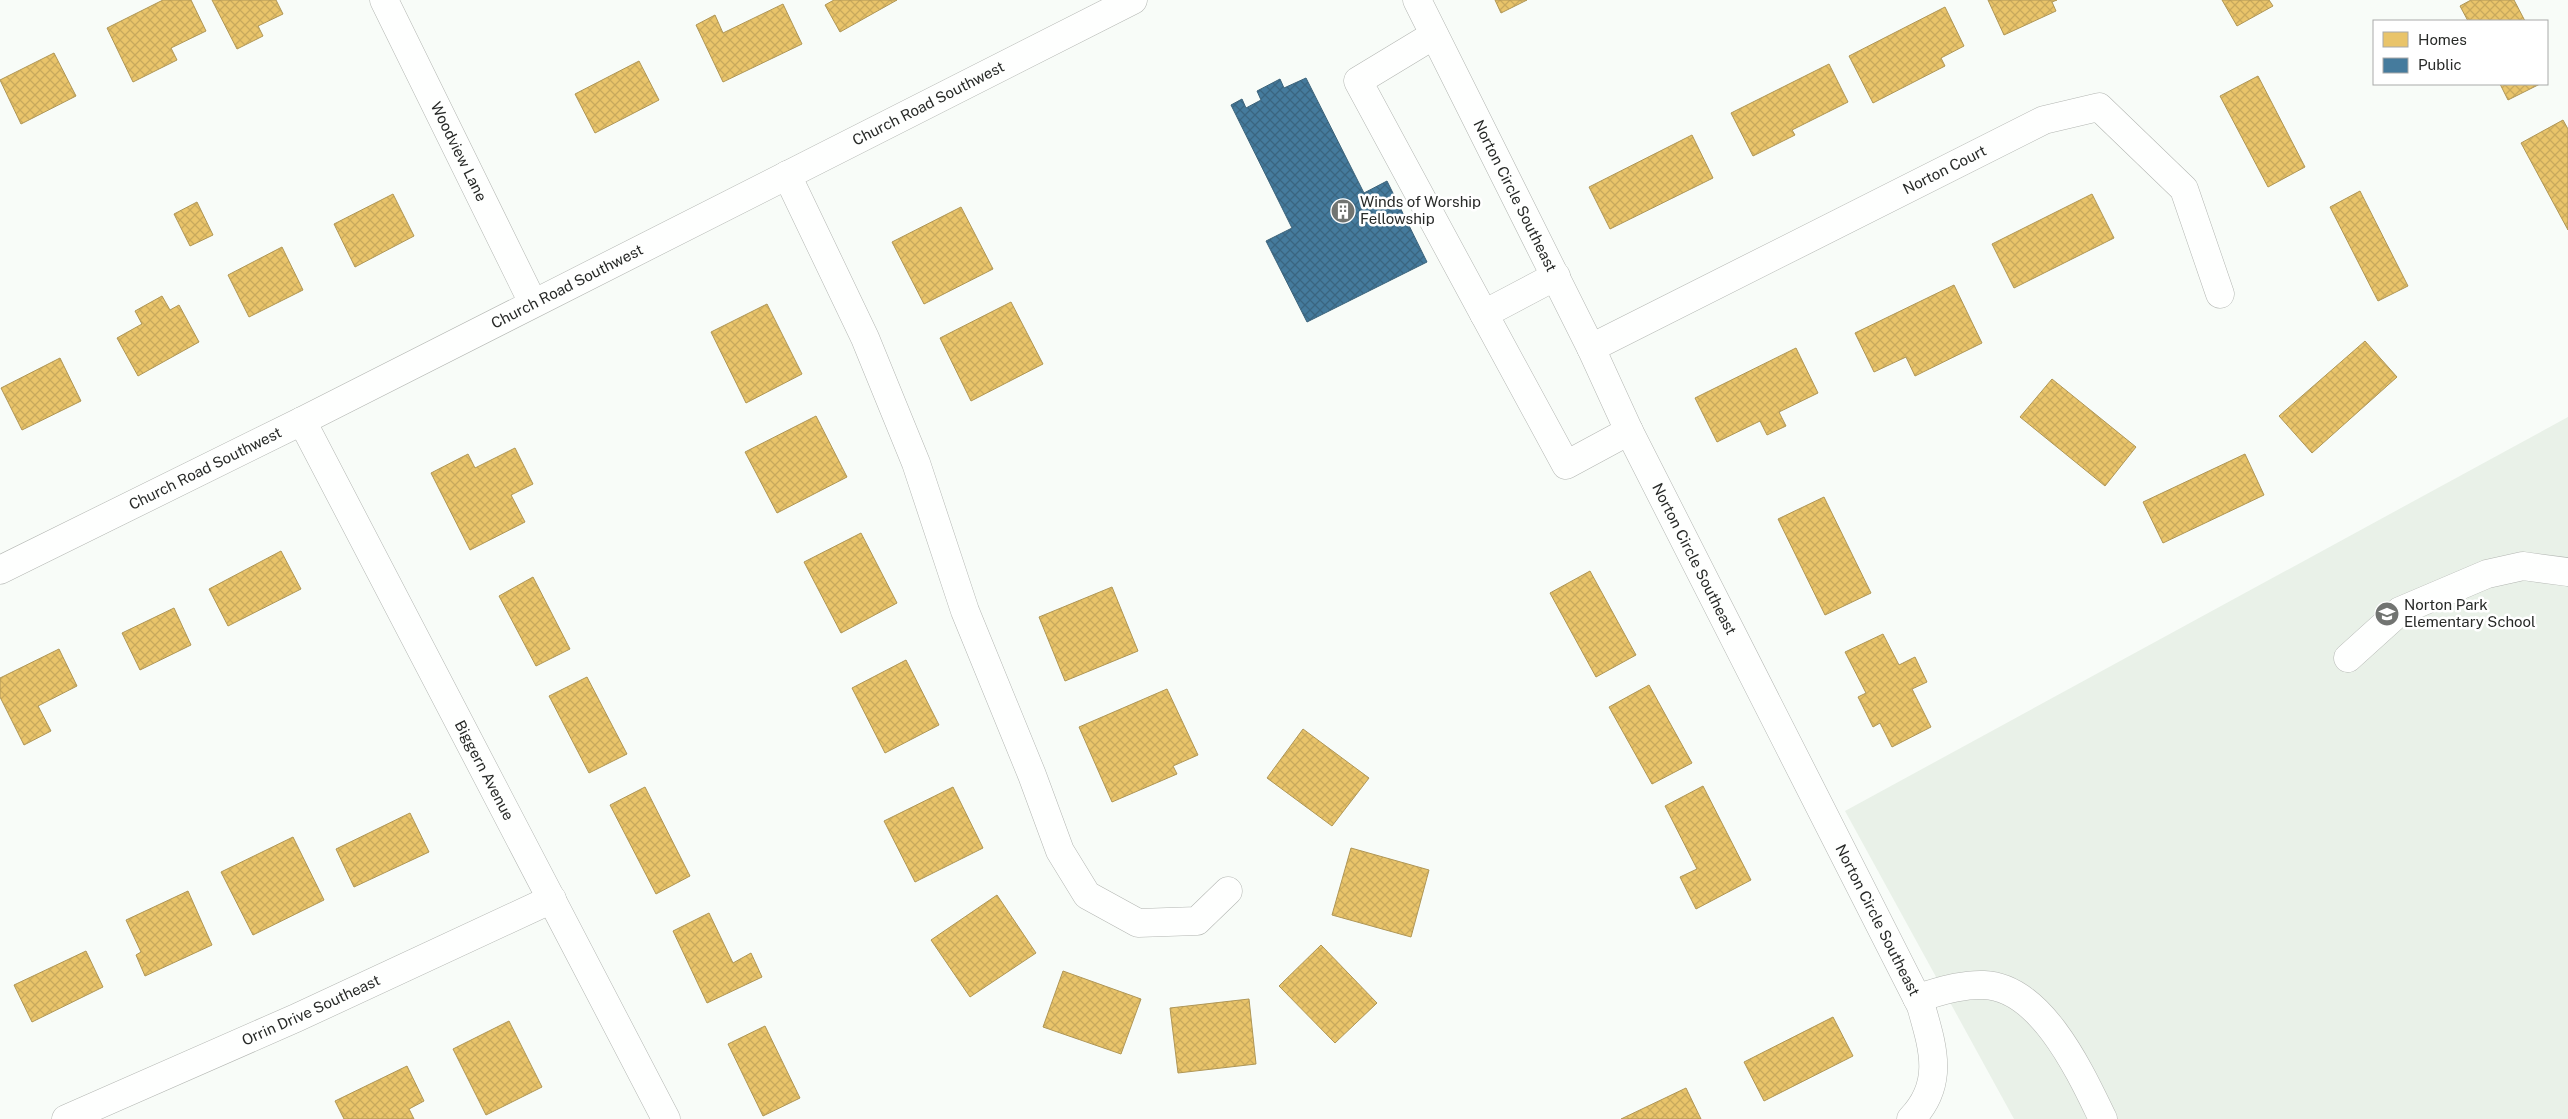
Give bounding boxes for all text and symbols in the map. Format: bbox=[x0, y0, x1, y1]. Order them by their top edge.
legend bbox=[2373, 20, 2548, 85]
text: Homes bbox=[2418, 31, 2467, 48]
text: Public bbox=[2418, 56, 2462, 73]
street label: Church Road Southwest bbox=[849, 58, 1007, 149]
street label: Woodview Lane bbox=[427, 99, 491, 204]
street label: Norton Circle Southeast bbox=[1470, 117, 1561, 275]
street label: Norton Court bbox=[1900, 141, 1989, 198]
place label: Winds of Worship Fellowship bbox=[1360, 193, 1481, 227]
building icon: Winds of Worship Fellowship bbox=[1330, 198, 1356, 224]
street label: Church Road Southwest bbox=[488, 241, 646, 332]
street label: Church Road Southwest bbox=[126, 423, 284, 513]
street label: Norton Circle Southeast bbox=[1649, 480, 1740, 638]
place label: Norton Park Elementary School bbox=[2404, 596, 2536, 630]
school or university icon: Norton Park Elementary School bbox=[2374, 601, 2400, 627]
street label: Biggern Avenue bbox=[452, 717, 518, 823]
street label: Norton Circle Southeast bbox=[1832, 841, 1923, 999]
street label: Orrin Drive Southeast bbox=[239, 971, 383, 1049]

